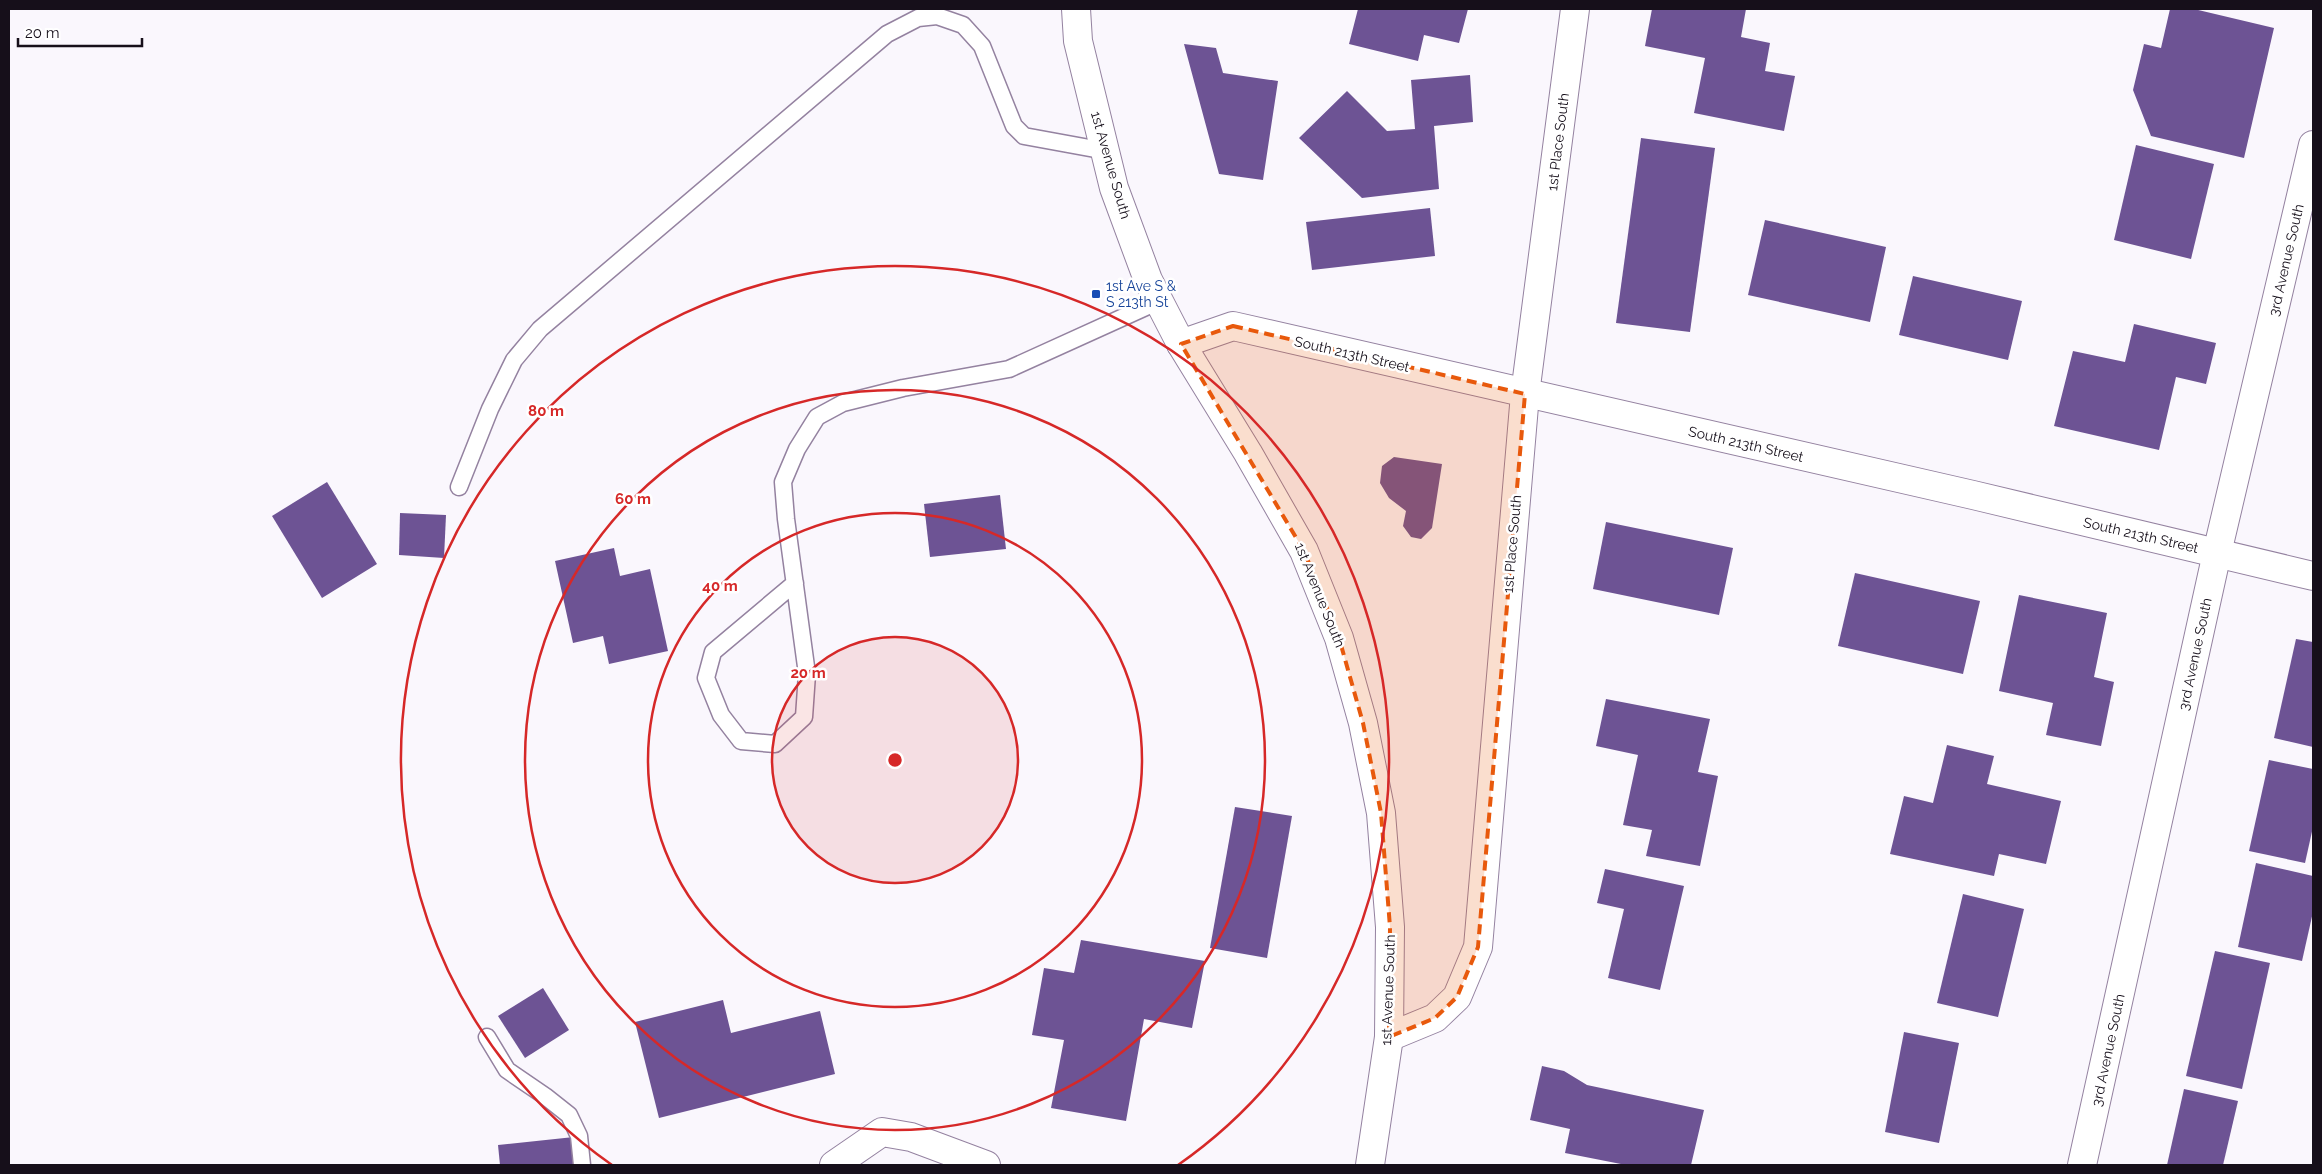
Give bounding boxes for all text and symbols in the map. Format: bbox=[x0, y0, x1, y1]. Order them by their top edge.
scale bar bbox=[18, 15, 141, 47]
text: 20 m bbox=[25, 24, 60, 42]
street label: 1st Place South bbox=[1544, 92, 1572, 192]
street label: 1st Avenue South bbox=[1088, 109, 1134, 221]
street label: 3rd Avenue South bbox=[2265, 202, 2307, 318]
place label: 1st Ave S & S 213th St bbox=[1106, 278, 1177, 310]
marker: 1st Ave S & S 213th St bbox=[1090, 288, 1102, 300]
street label: South 213th Street bbox=[1293, 333, 1411, 375]
text: 80 m bbox=[528, 402, 564, 420]
street label: South 213th Street bbox=[1687, 423, 1805, 465]
text: 60 m bbox=[615, 490, 651, 508]
street label: 1st Place South bbox=[1500, 494, 1524, 594]
street label: South 213th Street bbox=[2082, 514, 2200, 556]
street label: 1st Avenue South bbox=[1292, 540, 1348, 650]
text: 40 m bbox=[702, 577, 738, 595]
street label: 3rd Avenue South bbox=[2175, 596, 2215, 712]
text: 20 m bbox=[790, 664, 826, 682]
centre of rings bbox=[886, 751, 904, 769]
street label: 1st Avenue South bbox=[1378, 934, 1398, 1046]
street label: 3rd Avenue South bbox=[2088, 992, 2128, 1108]

